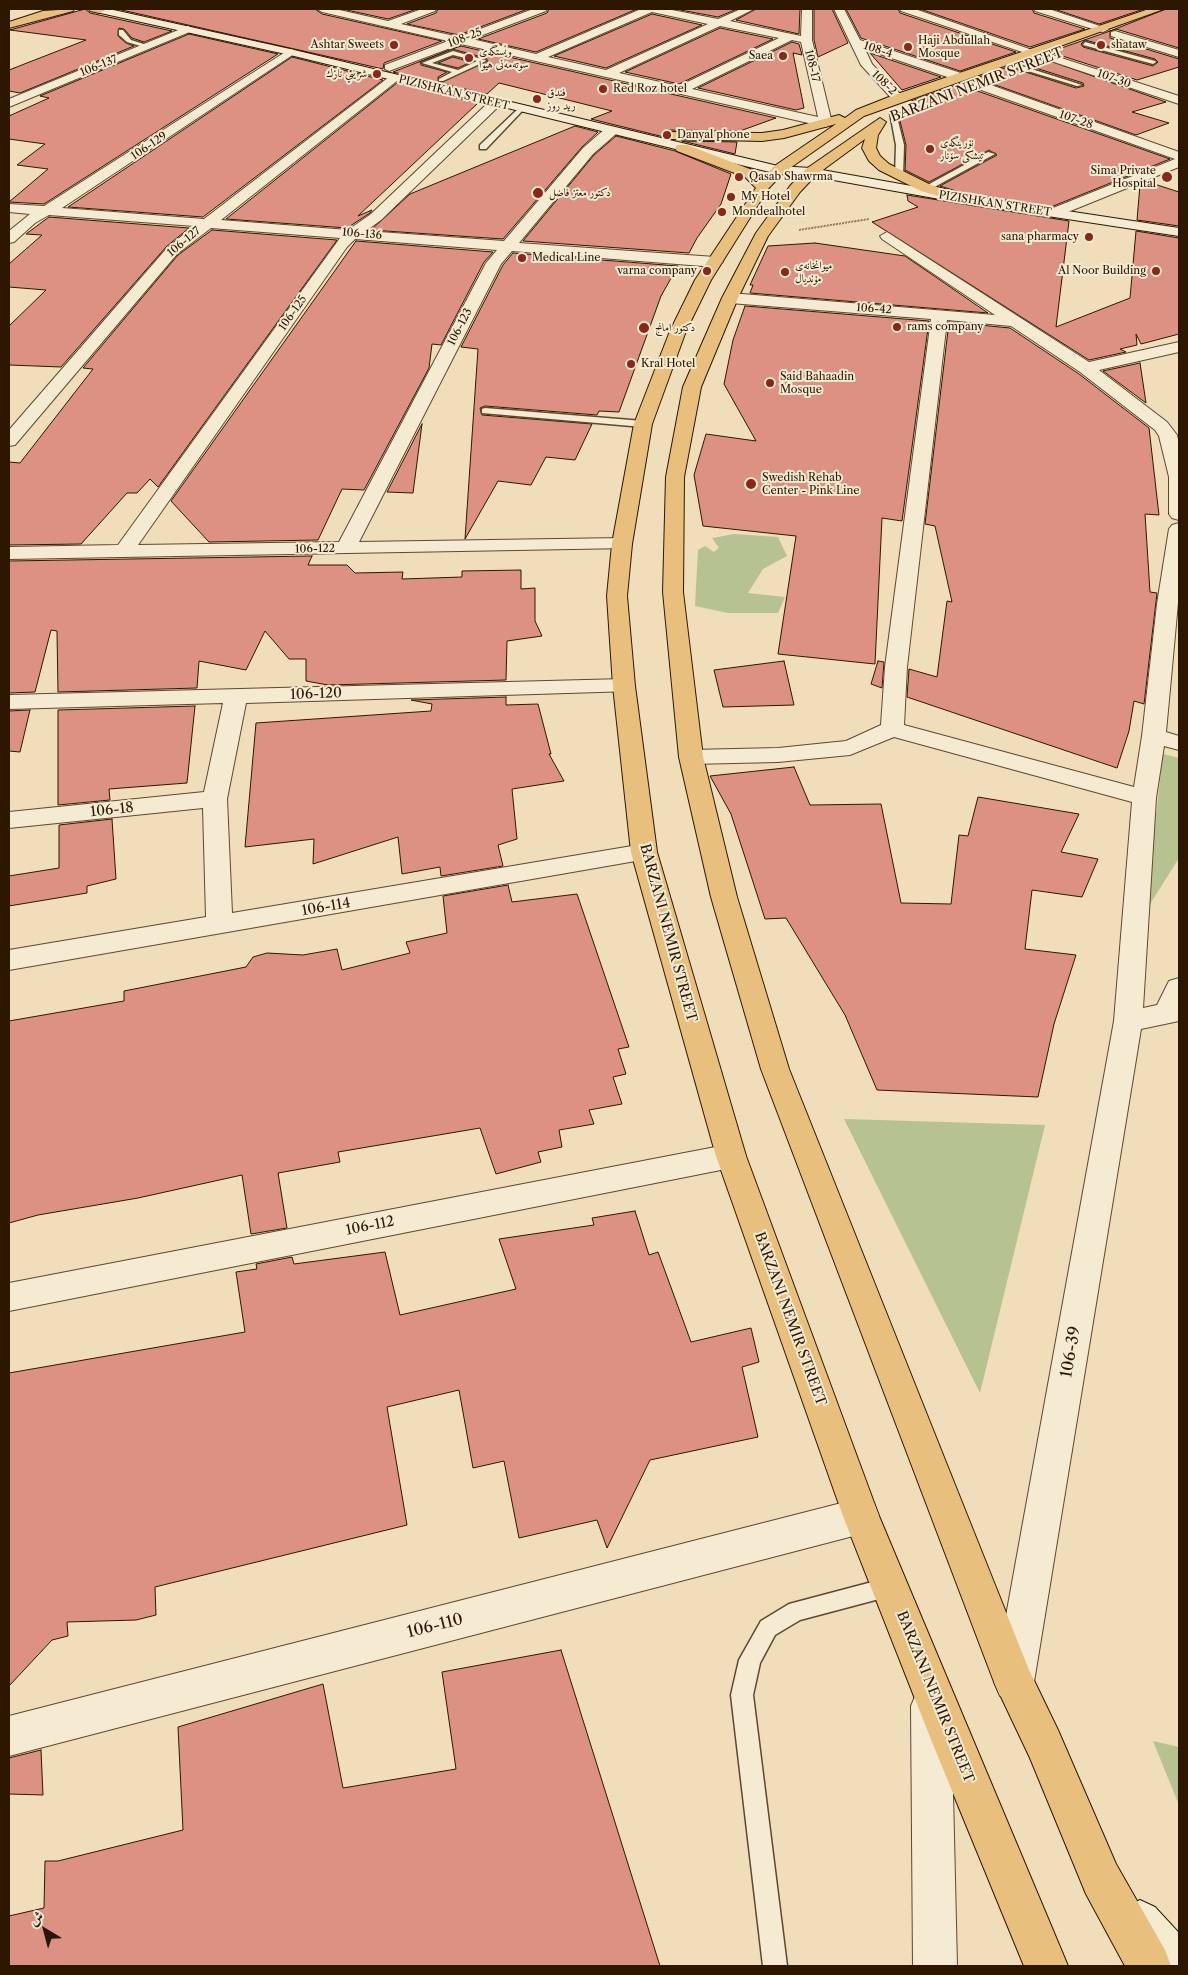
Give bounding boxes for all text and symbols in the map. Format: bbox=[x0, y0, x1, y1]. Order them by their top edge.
street label: 108-25 bbox=[446, 25, 484, 51]
place label: Haji Abdullah Mosque bbox=[918, 34, 990, 60]
place label: Ashtar Sweets bbox=[311, 38, 384, 52]
place label: shataw bbox=[1111, 38, 1147, 52]
marker: Ashtar Sweets bbox=[388, 39, 400, 51]
street label: 108-4 bbox=[862, 39, 894, 61]
marker: shataw bbox=[1095, 39, 1107, 51]
marker: Haji Abdullah Mosque bbox=[902, 41, 914, 53]
street label: BARZANI NEMIR STREET bbox=[888, 44, 1066, 126]
place label: وێستگەی سوتەمەنی هیوا bbox=[479, 45, 529, 71]
street label: 108-17 bbox=[802, 48, 822, 84]
place label: Saea bbox=[749, 49, 773, 63]
marker: Saea bbox=[777, 50, 789, 62]
marker: وێستگەی سوتەمەنی هیوا bbox=[463, 52, 475, 64]
street label: 106-137 bbox=[78, 53, 120, 79]
place label: شريني نازك bbox=[326, 67, 367, 81]
street label: 107-30 bbox=[1095, 67, 1133, 91]
marker: شريني نازك bbox=[371, 68, 383, 80]
street label: 108-2 bbox=[869, 68, 899, 98]
street label: PIZISHKAN STREET bbox=[397, 73, 511, 113]
place label: Red Roz hotel bbox=[613, 82, 687, 96]
marker: Red Roz hotel bbox=[597, 83, 609, 95]
place label: فندق ريد روز bbox=[547, 86, 576, 112]
marker: فندق ريد روز bbox=[531, 93, 543, 105]
street label: 107-28 bbox=[1057, 108, 1095, 132]
place label: Danyal phone bbox=[677, 128, 750, 142]
street label: 106-129 bbox=[129, 129, 169, 163]
marker: Danyal phone bbox=[661, 129, 673, 141]
place label: نۆرینگەی تیشکی سۆنار bbox=[940, 136, 984, 162]
marker: نۆرینگەی تیشکی سۆنار bbox=[924, 143, 936, 155]
place label: Sima Private Hospital bbox=[1090, 164, 1156, 190]
place label: Qasab Shawrma bbox=[749, 170, 833, 184]
marker: Sima Private Hospital bbox=[1160, 170, 1174, 184]
marker: Qasab Shawrma bbox=[733, 171, 745, 183]
marker: دكتور معتز فاضل bbox=[531, 186, 545, 200]
place label: دكتور معتز فاضل bbox=[549, 186, 611, 200]
street label: PIZISHKAN STREET bbox=[938, 189, 1052, 219]
place label: My Hotel bbox=[741, 190, 790, 204]
marker: My Hotel bbox=[725, 191, 737, 203]
place label: Mondealhotel bbox=[732, 205, 805, 219]
marker: Mondealhotel bbox=[716, 206, 728, 218]
street label: 106-127 bbox=[165, 224, 203, 260]
street label: 106-136 bbox=[341, 226, 383, 242]
place label: sana pharmacy bbox=[1001, 230, 1079, 244]
marker: sana pharmacy bbox=[1083, 231, 1095, 243]
place label: Medical Line bbox=[532, 251, 600, 265]
marker: Medical Line bbox=[516, 252, 528, 264]
place label: میوانخانەی مۆندیال bbox=[795, 259, 832, 285]
place label: varna company bbox=[617, 264, 697, 278]
place label: Al Noor Building bbox=[1058, 264, 1146, 278]
marker: varna company bbox=[701, 265, 713, 277]
marker: Al Noor Building bbox=[1150, 265, 1162, 277]
marker: میوانخانەی مۆندیال bbox=[779, 266, 791, 278]
street label: 106-125 bbox=[276, 293, 310, 333]
street label: 106-42 bbox=[856, 301, 892, 317]
street label: 106-123 bbox=[445, 306, 475, 348]
place label: rams company bbox=[907, 320, 983, 334]
marker: دكتور امانج bbox=[637, 321, 651, 335]
place label: دكتور امانج bbox=[655, 321, 695, 335]
marker: rams company bbox=[891, 321, 903, 333]
place label: Kral Hotel bbox=[641, 357, 695, 371]
marker: Kral Hotel bbox=[625, 358, 637, 370]
place label: Said Bahaadin Mosque bbox=[780, 370, 854, 396]
marker: Said Bahaadin Mosque bbox=[764, 377, 776, 389]
place label: Swedish Rehab Center - Pink Line bbox=[762, 471, 859, 497]
marker: Swedish Rehab Center - Pink Line bbox=[744, 477, 758, 491]
street label: 106-122 bbox=[295, 542, 335, 556]
street label: 106-120 bbox=[290, 685, 342, 703]
street label: 106-18 bbox=[90, 799, 134, 821]
street label: BARZANI NEMIR STREET bbox=[636, 842, 700, 1024]
street label: 106-114 bbox=[300, 894, 352, 920]
street label: 106-112 bbox=[344, 1213, 396, 1239]
street label: BARZANI NEMIR STREET bbox=[751, 1230, 829, 1408]
street label: 106-39 bbox=[1057, 1325, 1085, 1379]
street label: BARZANI NEMIR STREET bbox=[893, 1609, 977, 1785]
street label: 106-110 bbox=[405, 1610, 465, 1642]
north arrow bbox=[20, 1905, 70, 1955]
text: ش bbox=[25, 1907, 47, 1929]

